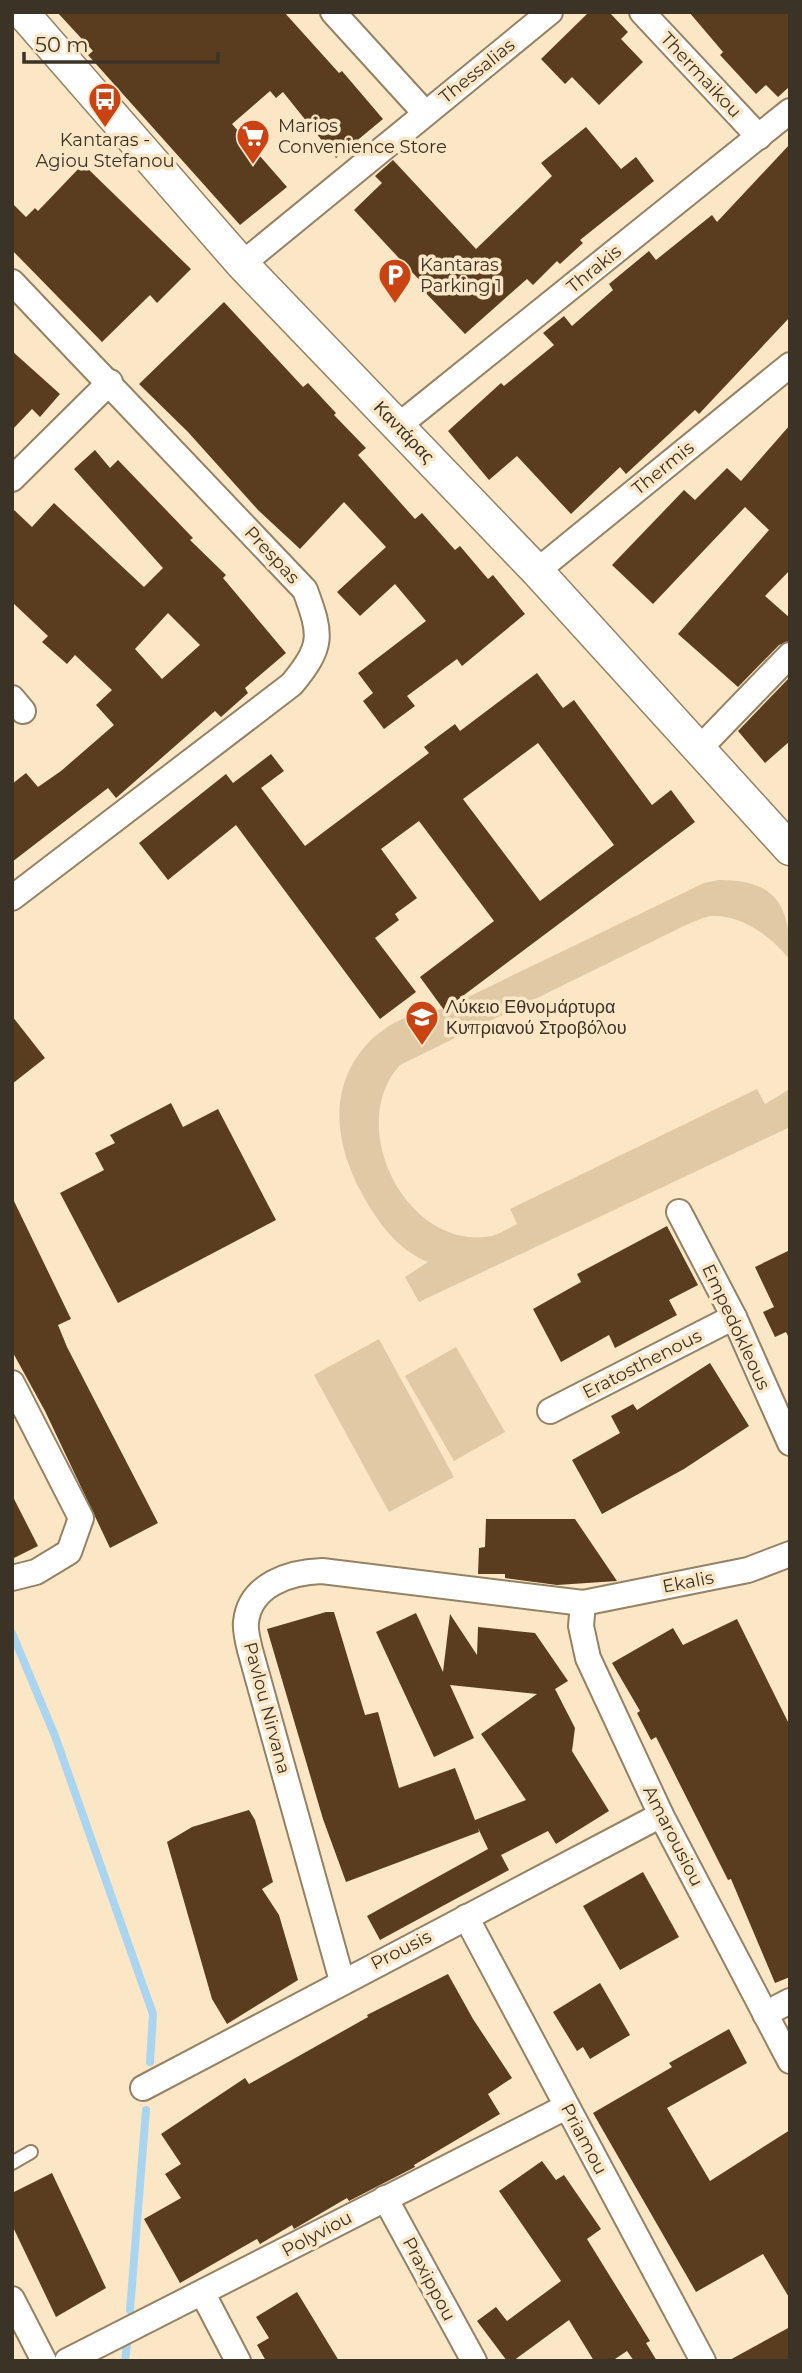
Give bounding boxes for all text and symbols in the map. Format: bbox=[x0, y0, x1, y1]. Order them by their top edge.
scale bar bbox=[24, 21, 219, 65]
street label: Thermaikou bbox=[656, 28, 746, 122]
text: 50 m bbox=[35, 32, 89, 57]
street label: Thessalias bbox=[435, 34, 519, 108]
bus stop icon: Kantaras - Agiou Stefanou bbox=[86, 80, 124, 129]
place label: Marios Convenience Store bbox=[278, 115, 447, 158]
supermarket icon: Marios Convenience Store bbox=[234, 117, 272, 166]
place label: Kantaras - Agiou Stefanou bbox=[35, 129, 175, 172]
street label: Thrakis bbox=[562, 240, 626, 298]
place label: Kantaras Parking 1 bbox=[420, 254, 502, 297]
parking icon: Kantaras Parking 1 bbox=[376, 256, 414, 305]
street label: Καντάρας bbox=[369, 396, 439, 468]
street label: Thermis bbox=[628, 436, 699, 500]
street label: Prespas bbox=[240, 522, 304, 589]
place label: Λύκειο Εθνομάρτυρα Κυπριανού Στροβόλου bbox=[446, 996, 627, 1039]
school or university icon: Λύκειο Εθνομάρτυρα Κυπριανού Στροβόλου bbox=[403, 998, 441, 1047]
street label: Empedokleous bbox=[697, 1261, 775, 1394]
street label: Eratosthenous bbox=[579, 1324, 705, 1404]
street label: Ekalis bbox=[661, 1566, 716, 1598]
street label: Pavlou Nirvana bbox=[239, 1640, 295, 1776]
street label: Amarousiou bbox=[638, 1782, 708, 1890]
street label: Prousis bbox=[367, 1925, 435, 1975]
street label: Priamou bbox=[556, 2100, 612, 2178]
street label: Polyviou bbox=[278, 2206, 356, 2262]
street label: Praxippou bbox=[398, 2233, 460, 2325]

